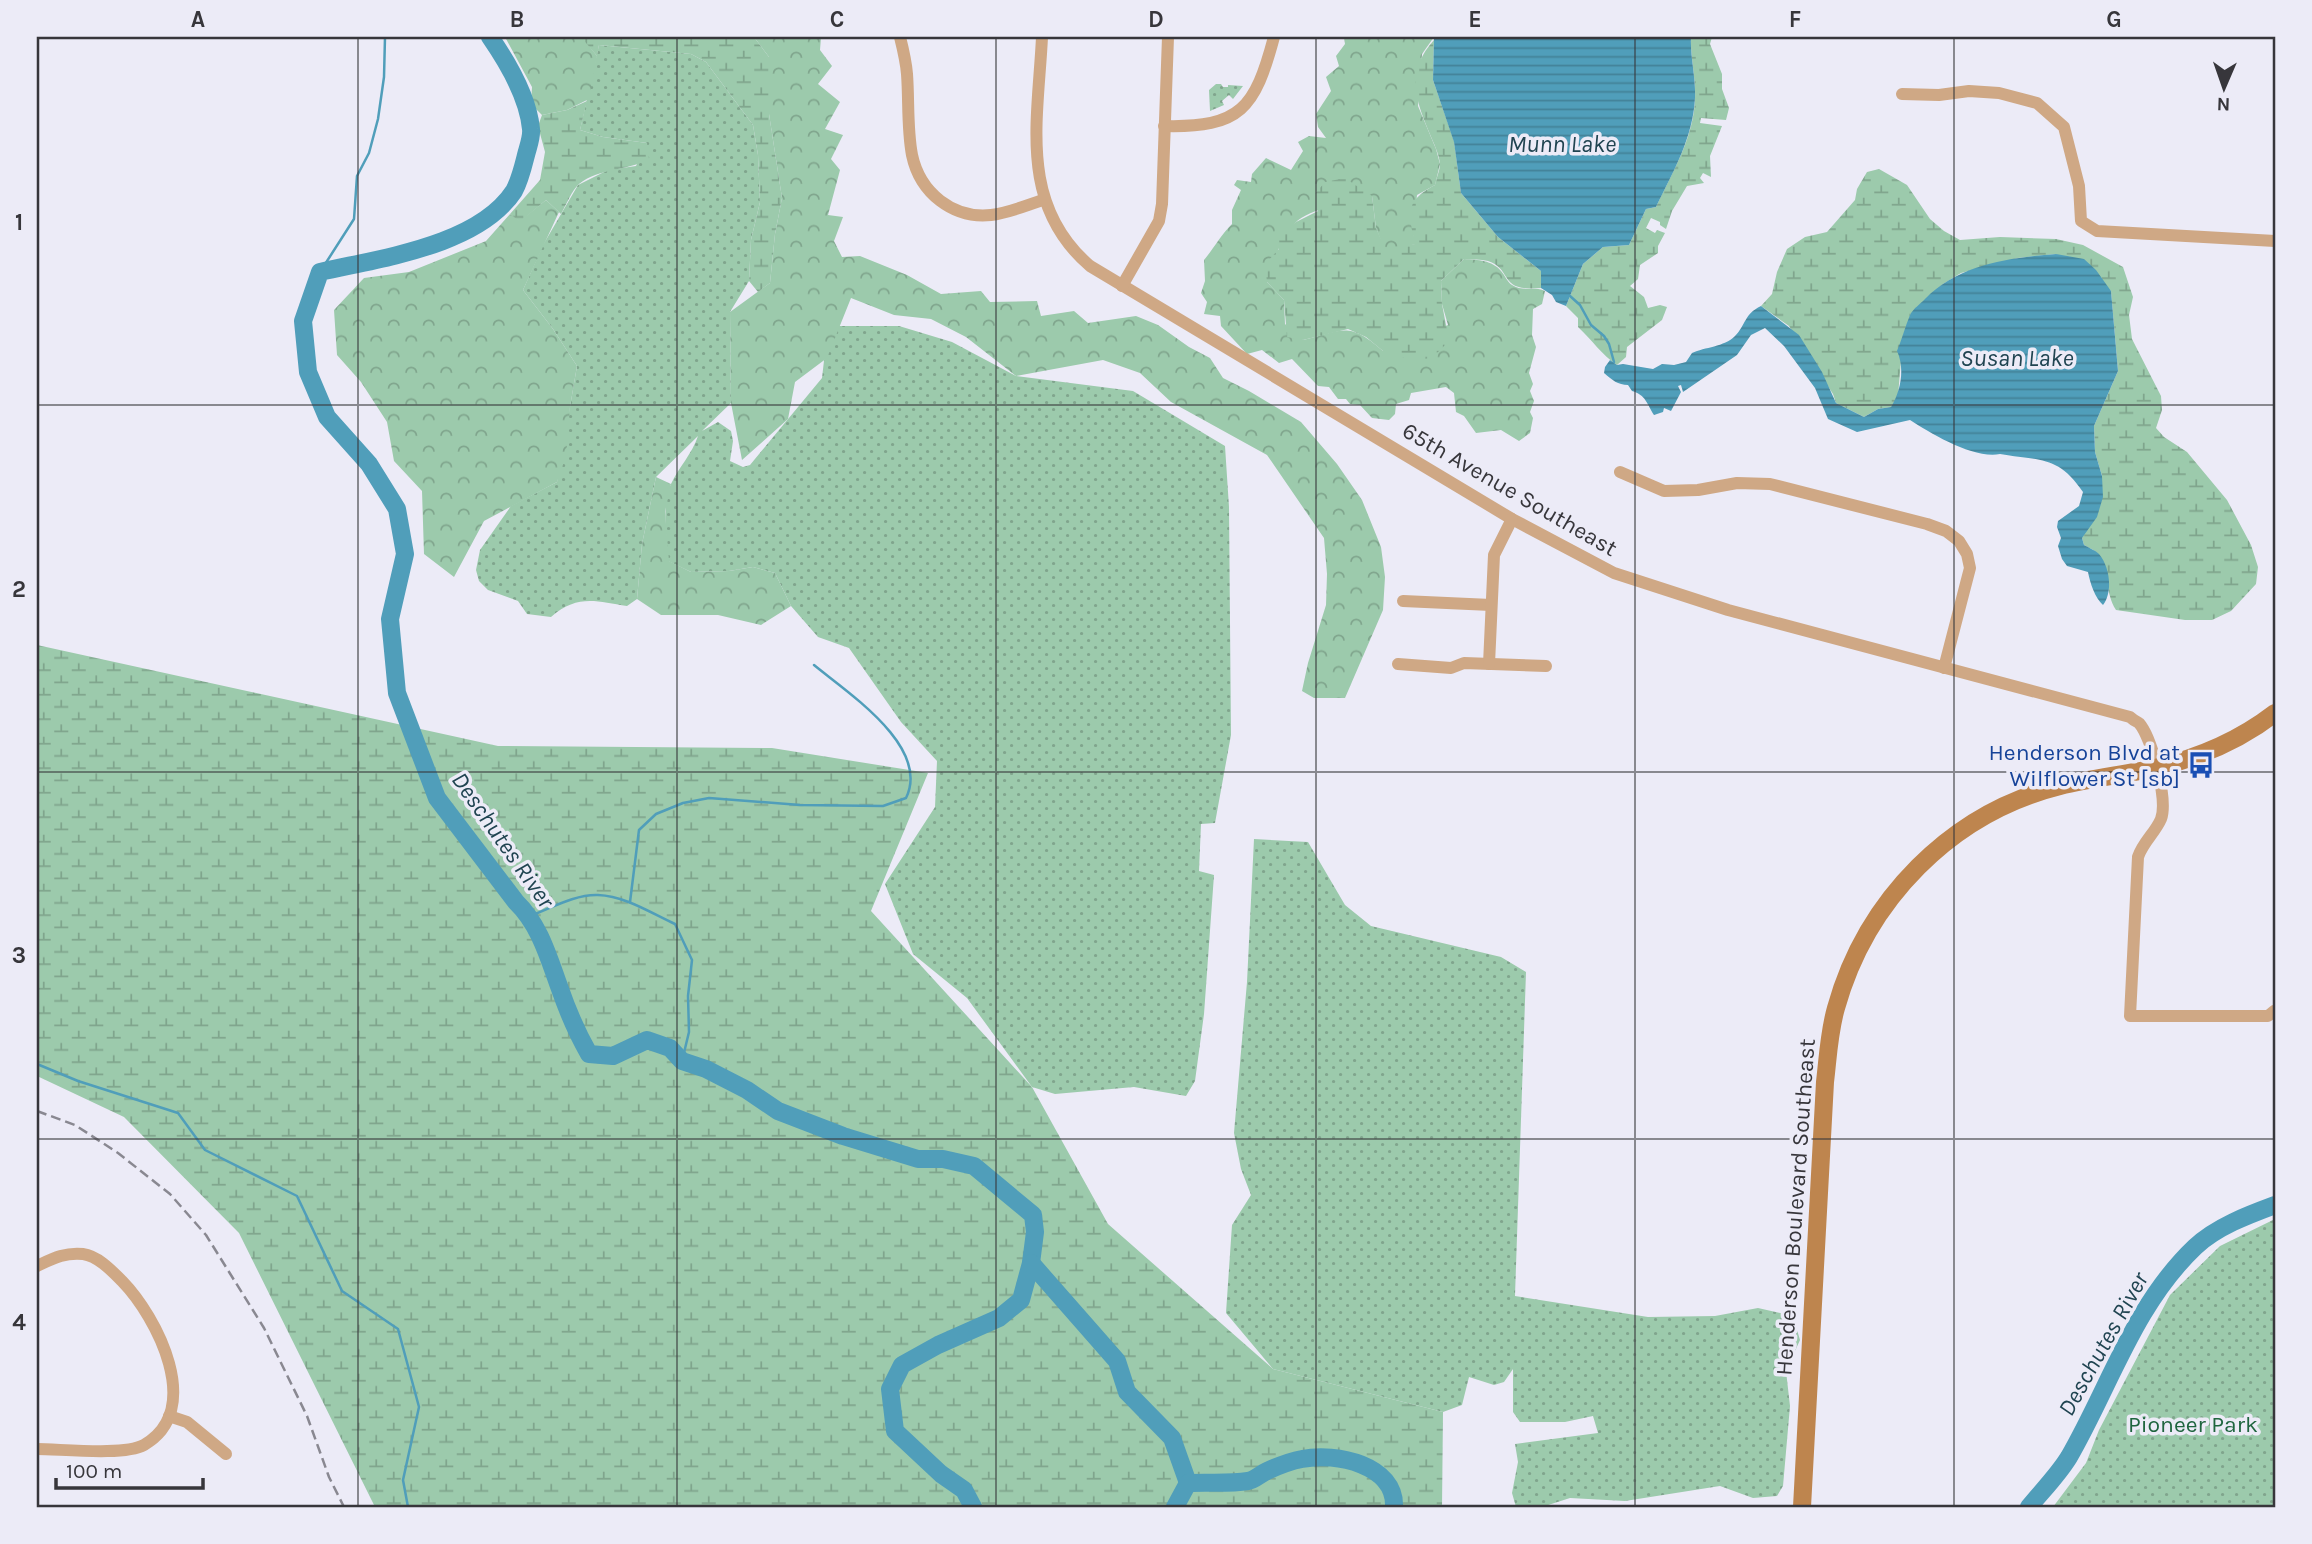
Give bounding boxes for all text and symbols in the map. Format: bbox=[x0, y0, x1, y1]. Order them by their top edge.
text: A bbox=[191, 6, 205, 33]
text: B bbox=[510, 6, 524, 33]
text: C bbox=[830, 6, 844, 33]
text: D bbox=[1148, 6, 1164, 33]
text: E bbox=[1468, 6, 1482, 33]
text: F bbox=[1789, 6, 1801, 33]
text: G bbox=[2106, 6, 2122, 33]
north arrow bbox=[2190, 52, 2260, 122]
text: N bbox=[2216, 93, 2231, 115]
water label: Munn Lake bbox=[1508, 130, 1616, 158]
text: 1 bbox=[15, 209, 23, 236]
water label: Susan Lake bbox=[1960, 344, 2074, 372]
street label: 65th Avenue Southeast bbox=[1398, 417, 1622, 562]
text: 2 bbox=[12, 576, 26, 603]
place label: Henderson Blvd at Wilflower St [sb] bbox=[1988, 739, 2180, 792]
bus stop icon: Henderson Blvd at Wilflower St [sb] bbox=[2186, 750, 2216, 780]
water label: Deschutes River bbox=[446, 767, 561, 914]
text: 3 bbox=[12, 942, 26, 969]
street label: Henderson Boulevard Southeast bbox=[1770, 1037, 1821, 1376]
water label: Deschutes River bbox=[2052, 1267, 2154, 1421]
text: 4 bbox=[12, 1309, 26, 1336]
park label: Pioneer Park bbox=[2128, 1411, 2258, 1438]
scale bar bbox=[56, 1446, 203, 1490]
text: 100 m bbox=[66, 1459, 123, 1483]

